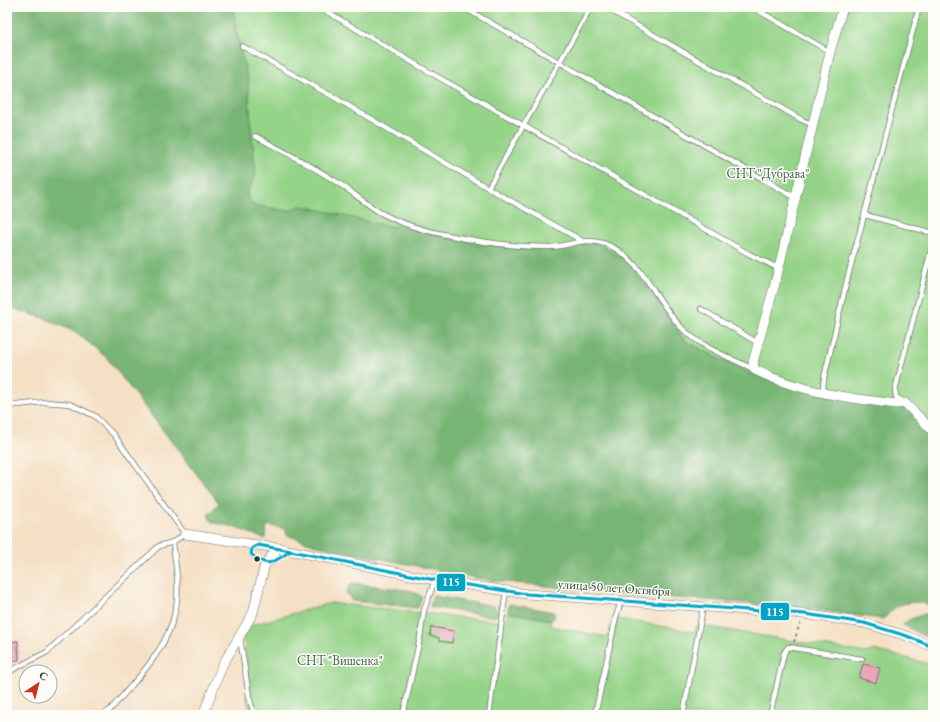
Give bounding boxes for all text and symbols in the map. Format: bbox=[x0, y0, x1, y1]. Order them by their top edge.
park label: СНТ "Дубрава" bbox=[726, 165, 810, 182]
unlabelled marker bbox=[252, 554, 262, 564]
line badge: 115 bbox=[436, 573, 466, 592]
text: 115 bbox=[442, 575, 460, 589]
street label: улица 50 лет Октября bbox=[557, 575, 671, 600]
line badge: 115 bbox=[760, 602, 790, 621]
text: 115 bbox=[766, 605, 784, 619]
park label: СНТ "Вишенка" bbox=[297, 652, 383, 669]
north arrow bbox=[18, 664, 58, 704]
text: С bbox=[37, 668, 51, 684]

